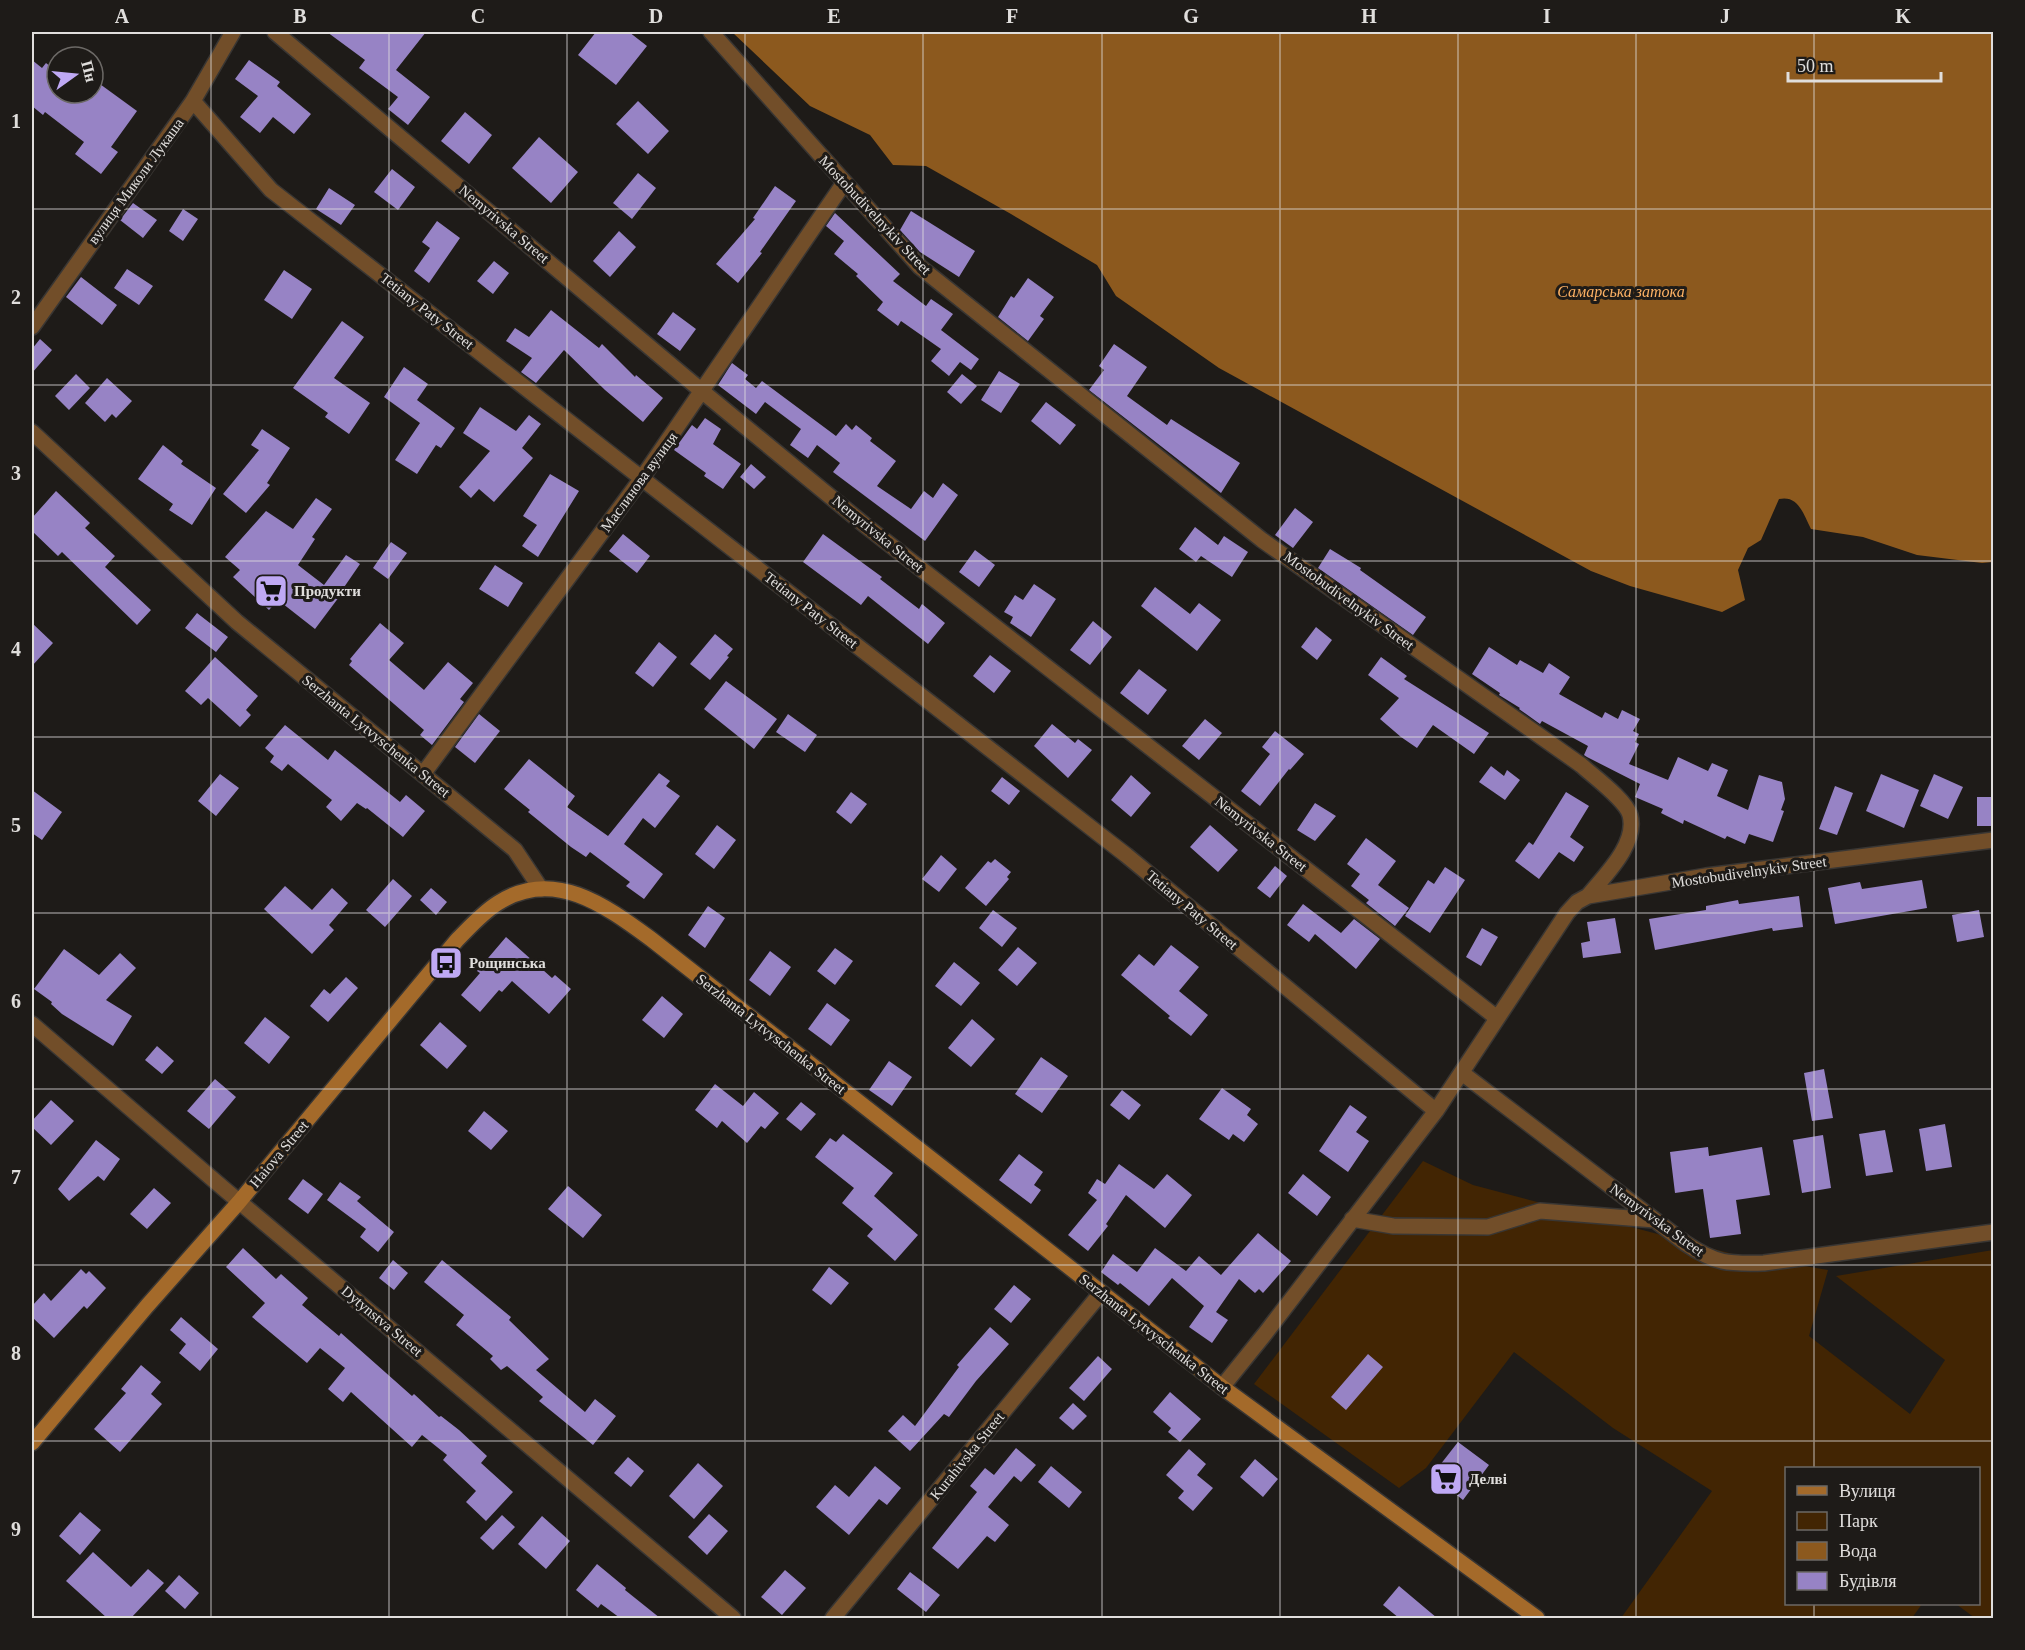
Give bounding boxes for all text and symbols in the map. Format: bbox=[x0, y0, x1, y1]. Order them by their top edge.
text: A bbox=[115, 5, 130, 27]
text: B bbox=[293, 5, 307, 27]
text: C bbox=[471, 5, 485, 27]
text: D bbox=[649, 5, 663, 27]
text: E bbox=[827, 5, 841, 27]
text: F bbox=[1006, 5, 1018, 27]
text: G bbox=[1183, 5, 1199, 27]
text: H bbox=[1361, 5, 1377, 27]
text: I bbox=[1543, 5, 1551, 27]
text: J bbox=[1720, 5, 1730, 27]
text: K bbox=[1895, 5, 1911, 27]
north arrow bbox=[45, 45, 105, 105]
scale bar bbox=[1788, 45, 1941, 83]
text: 50 m bbox=[1797, 56, 1834, 76]
text: Пн bbox=[78, 59, 100, 84]
text: 1 bbox=[11, 110, 21, 132]
street label: вулиця Миколи Лукаша bbox=[85, 115, 187, 247]
street label: Mostobudivelnykiv Street bbox=[816, 152, 935, 278]
street label: Nemyrivska Street bbox=[456, 182, 553, 267]
street label: Tetiany Paty Street bbox=[377, 270, 477, 353]
water label: Самарська затока bbox=[1557, 283, 1685, 301]
text: 2 bbox=[11, 286, 21, 308]
street label: Маслинова вулиця bbox=[598, 429, 680, 535]
text: 3 bbox=[11, 462, 21, 484]
street label: Nemyrivska Street bbox=[829, 493, 927, 576]
street label: Mostobudivelnykiv Street bbox=[1281, 549, 1418, 654]
street label: Tetiany Paty Street bbox=[761, 569, 861, 652]
supermarket icon: Продукти bbox=[253, 573, 289, 609]
place label: Продукти bbox=[294, 583, 361, 599]
text: 4 bbox=[11, 638, 21, 660]
street label: Serzhanta Lytvyschenka Street bbox=[299, 672, 454, 801]
street label: Nemyrivska Street bbox=[1212, 793, 1311, 875]
text: 5 bbox=[11, 814, 21, 836]
street label: Mostobudivelnykiv Street bbox=[1671, 853, 1828, 891]
street label: Tetiany Paty Street bbox=[1143, 867, 1241, 953]
bus stop icon: Рощинська bbox=[428, 945, 464, 981]
place label: Рощинська bbox=[469, 955, 546, 971]
street label: Serzhanta Lytvyschenka Street bbox=[693, 971, 849, 1098]
text: 6 bbox=[11, 990, 21, 1012]
street label: Haiova Street bbox=[246, 1117, 312, 1191]
text: 7 bbox=[11, 1166, 21, 1188]
street label: Nemyrivska Street bbox=[1607, 1181, 1708, 1260]
street label: Serzhanta Lytvyschenka Street bbox=[1076, 1271, 1232, 1398]
street label: Dytynstva Street bbox=[338, 1283, 426, 1360]
text: 8 bbox=[11, 1342, 21, 1364]
street label: Kurahivska Street bbox=[927, 1408, 1008, 1503]
supermarket icon: Делві bbox=[1428, 1461, 1464, 1497]
legend bbox=[1785, 1467, 1980, 1605]
place label: Делві bbox=[1469, 1471, 1507, 1487]
text: Вулиця bbox=[1839, 1481, 1896, 1501]
text: Парк bbox=[1839, 1511, 1878, 1531]
text: 9 bbox=[11, 1518, 21, 1540]
text: Вода bbox=[1839, 1541, 1877, 1561]
text: Будівля bbox=[1839, 1571, 1896, 1591]

